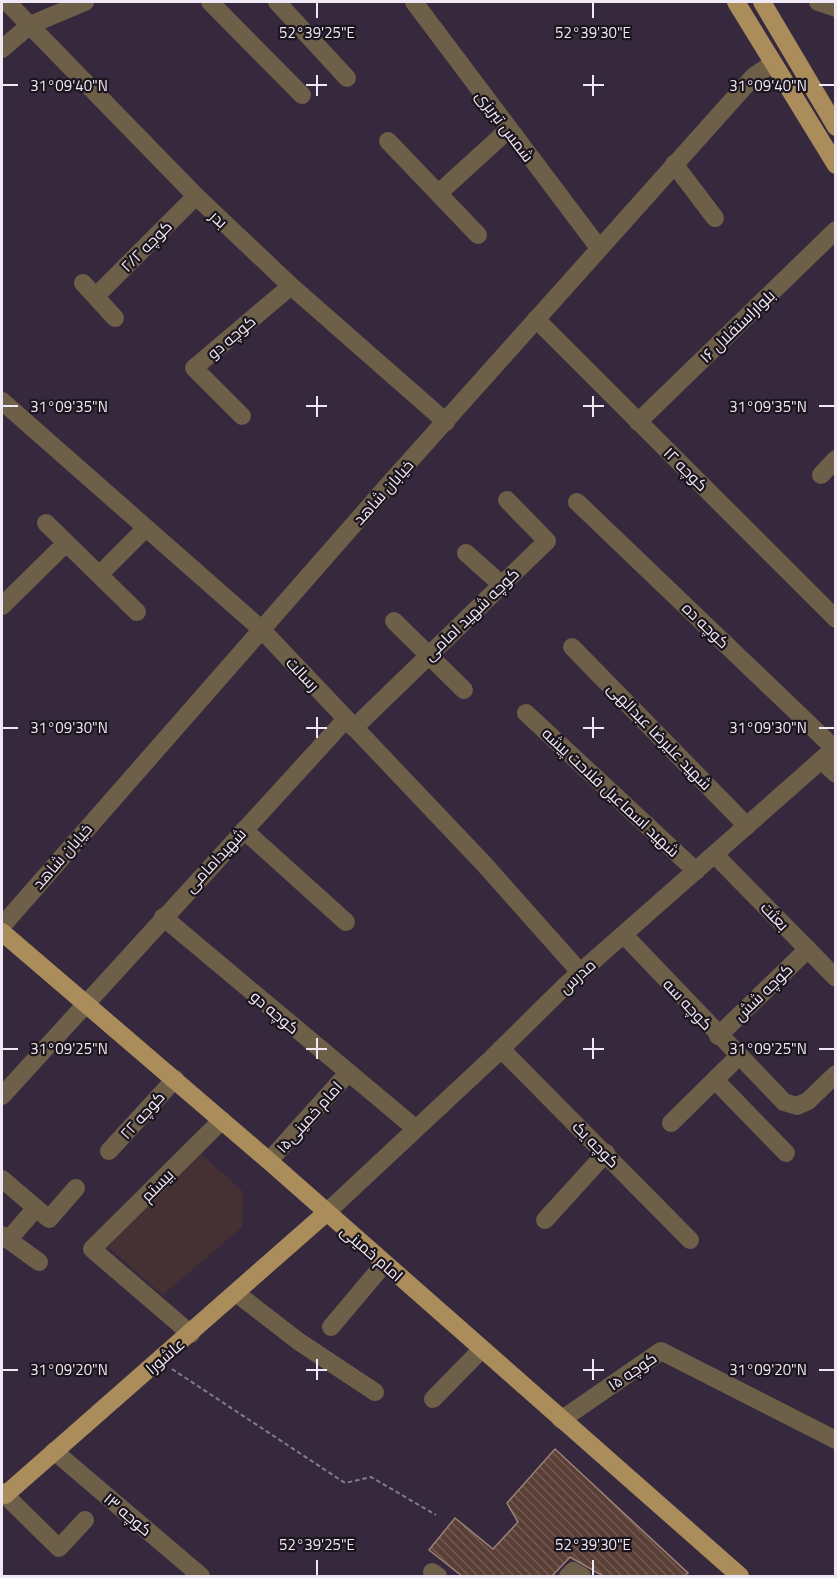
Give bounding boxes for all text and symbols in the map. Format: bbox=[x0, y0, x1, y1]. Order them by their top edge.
text: 52°39'25"E bbox=[279, 21, 355, 44]
text: 52°39'30"E bbox=[555, 21, 631, 44]
text: 31°09'40"N bbox=[30, 74, 108, 97]
text: 31°09'40"N bbox=[729, 74, 807, 97]
street label: شمس تبریزی bbox=[470, 85, 540, 167]
street label: بدر bbox=[204, 204, 233, 234]
street label: کوچه ۲/۲ bbox=[115, 215, 177, 277]
street label: بلواراستقلال ۱۶ bbox=[694, 284, 780, 368]
street label: کوچه دو bbox=[201, 309, 261, 365]
text: 31°09'35"N bbox=[30, 395, 108, 418]
text: 31°09'35"N bbox=[729, 395, 807, 418]
street label: کوچه ۱۲ bbox=[658, 441, 714, 497]
street label: خیابان شاهد bbox=[347, 454, 419, 530]
street label: کوچه شهید امامی bbox=[418, 562, 524, 666]
street label: کوچه ده bbox=[677, 596, 735, 654]
street label: رسالت bbox=[281, 651, 325, 697]
street label: شهید علیرضا عبدالهی bbox=[602, 677, 718, 795]
text: 31°09'30"N bbox=[30, 716, 108, 739]
text: 31°09'30"N bbox=[729, 716, 807, 739]
street label: شهید اسماعیل فلاحت پیشه bbox=[537, 722, 685, 862]
street label: خیابان شاهد bbox=[26, 818, 98, 894]
street label: شهیدامامی bbox=[179, 822, 251, 898]
street label: بعثت bbox=[755, 896, 795, 936]
street label: مدرس bbox=[553, 953, 601, 999]
street label: کوچه شش bbox=[728, 958, 798, 1026]
street label: کوچه سه bbox=[658, 973, 718, 1035]
street label: کوچه دو bbox=[245, 984, 305, 1040]
text: 31°09'25"N bbox=[30, 1037, 108, 1060]
text: 31°09'25"N bbox=[729, 1037, 807, 1060]
street label: امام خمینی۱۵ bbox=[270, 1076, 348, 1158]
street label: کوچه ۲۲ bbox=[114, 1086, 170, 1144]
street label: کوچه یک bbox=[567, 1115, 625, 1173]
street label: بیستم bbox=[135, 1163, 179, 1207]
street label: امام خمینی bbox=[335, 1219, 409, 1287]
street label: عاشورا bbox=[140, 1332, 190, 1380]
street label: کوچه ۱۵ bbox=[603, 1346, 661, 1396]
text: 31°09'20"N bbox=[30, 1358, 108, 1381]
text: 31°09'20"N bbox=[729, 1358, 807, 1381]
street label: کوچه ۱۳ bbox=[99, 1487, 157, 1541]
text: 52°39'25"E bbox=[279, 1533, 355, 1556]
text: 52°39'30"E bbox=[555, 1533, 631, 1556]

